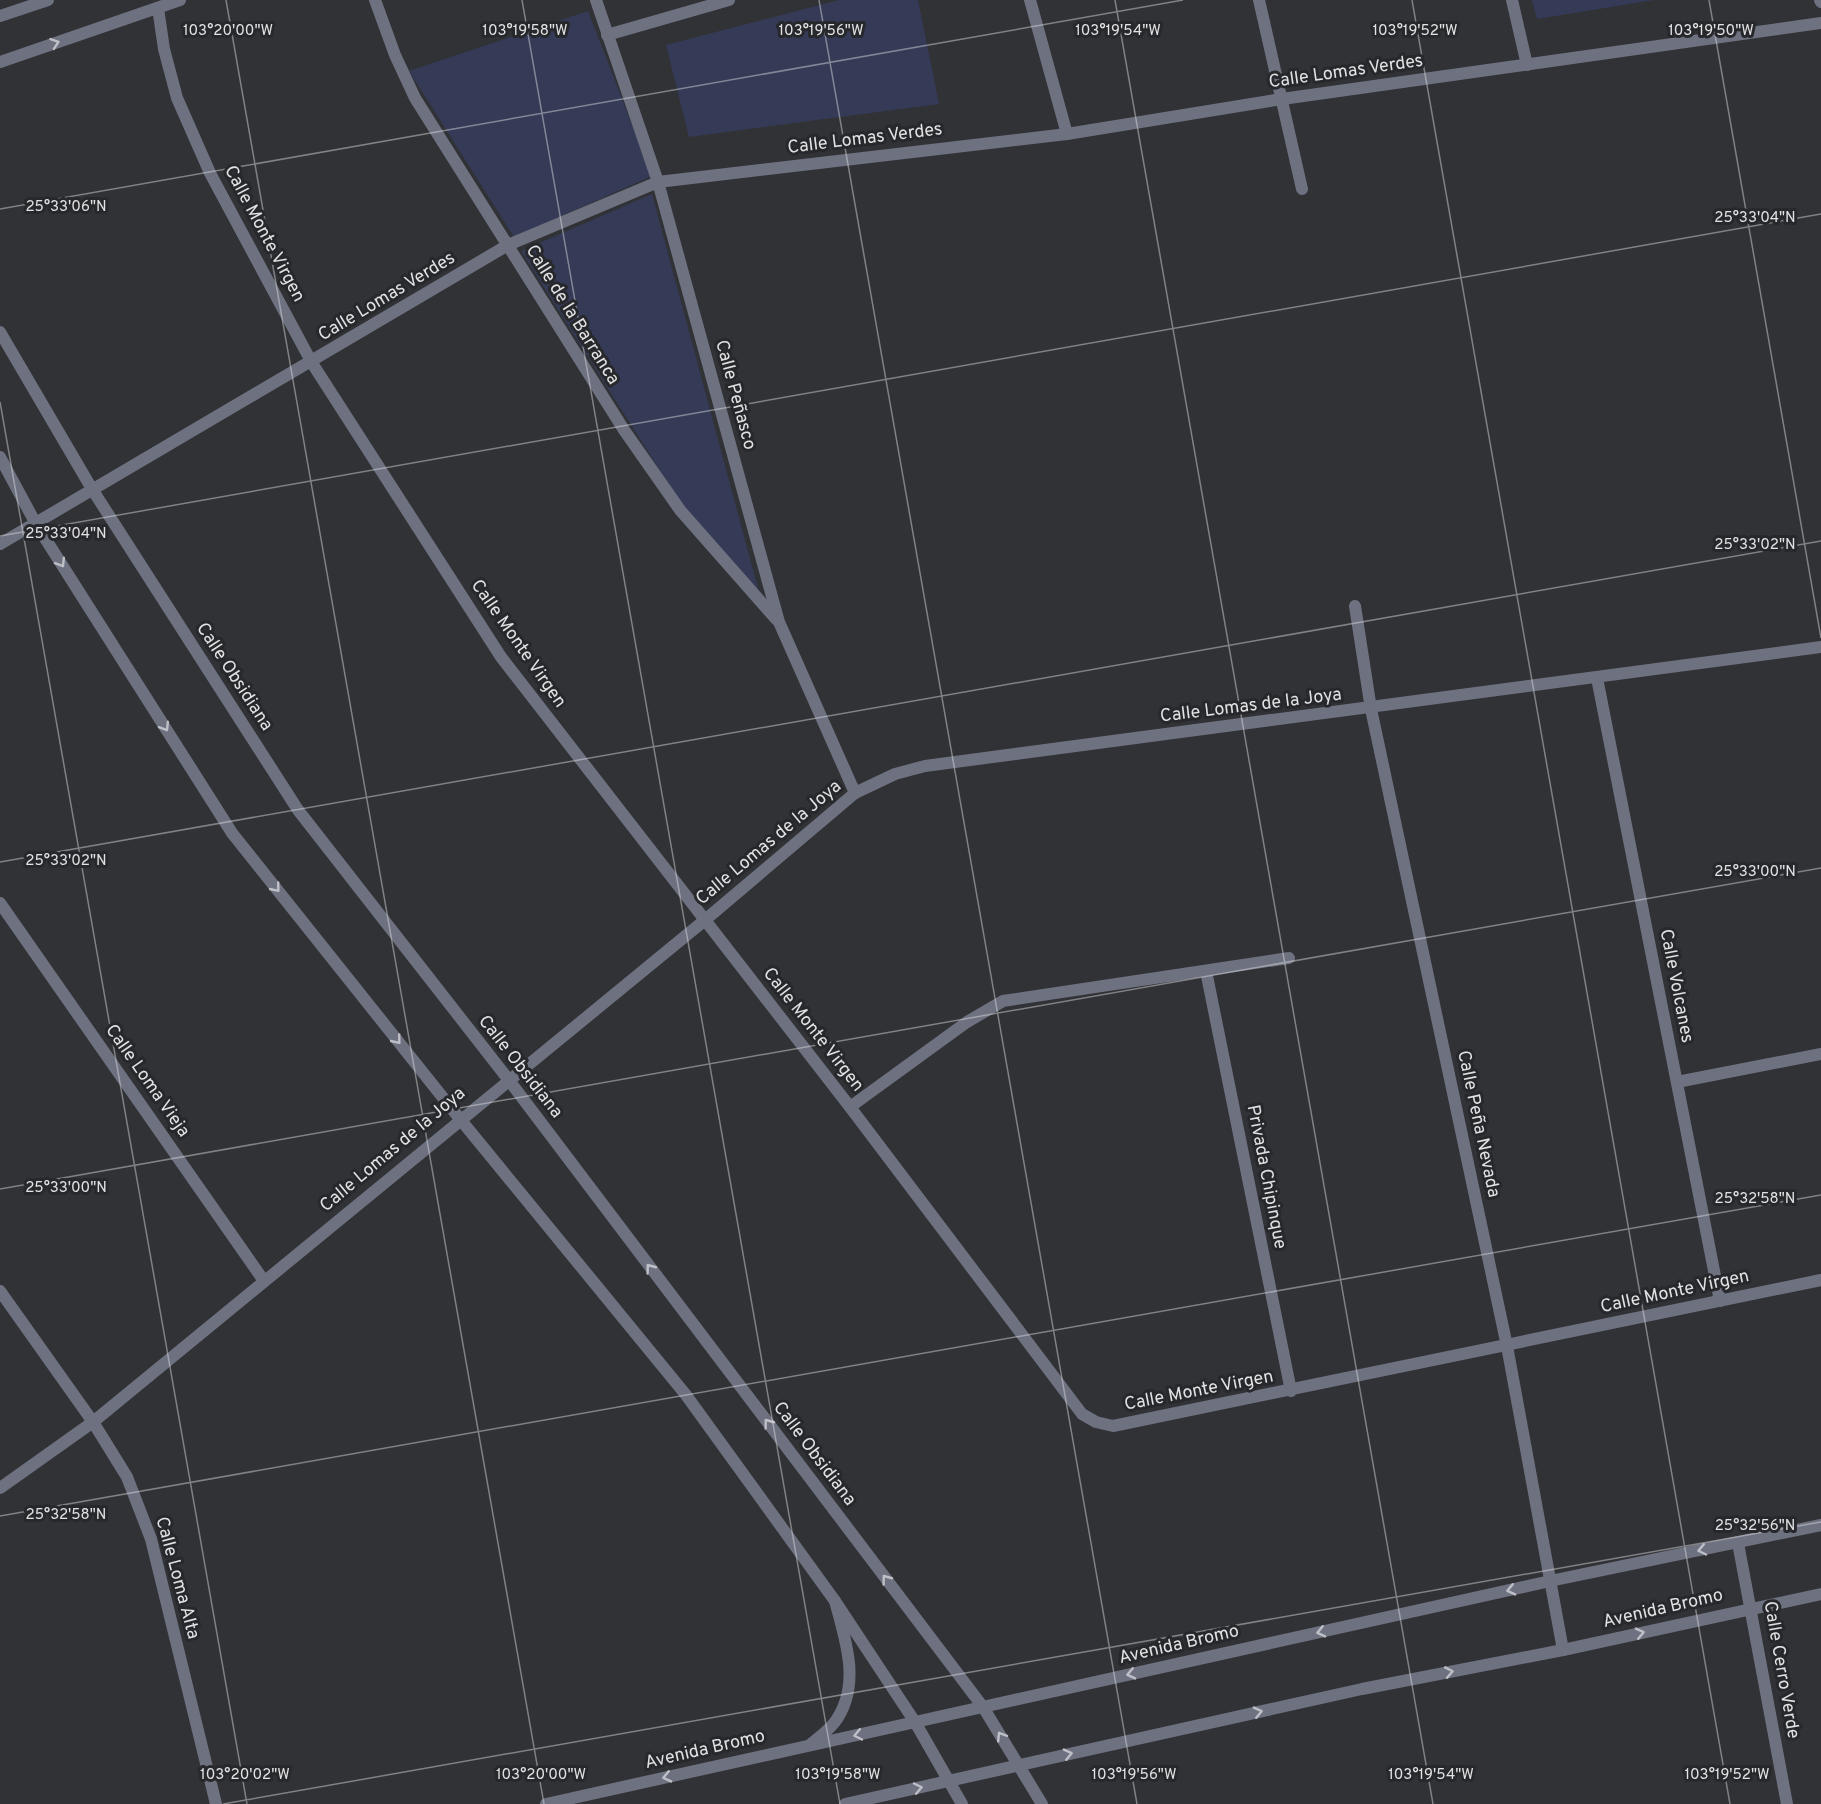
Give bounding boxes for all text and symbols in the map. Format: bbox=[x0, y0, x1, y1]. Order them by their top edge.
text: 103°20'00"W bbox=[183, 22, 273, 41]
text: 103°19'58"W bbox=[482, 22, 568, 41]
text: 103°19'56"W bbox=[778, 22, 864, 41]
text: 103°19'54"W bbox=[1075, 22, 1161, 41]
text: 103°19'52"W bbox=[1372, 22, 1458, 41]
text: 103°19'50"W bbox=[1668, 22, 1754, 41]
one-way arrow bbox=[49, 38, 60, 51]
street label: Calle Lomas Verdes bbox=[1267, 50, 1425, 94]
street label: Calle Lomas Verdes bbox=[786, 118, 944, 160]
street label: Calle Monte Virgen bbox=[218, 162, 310, 306]
text: 25°33'06"N bbox=[25, 198, 107, 217]
text: 25°33'04"N bbox=[1714, 209, 1796, 228]
street label: Calle de la Barranca bbox=[520, 241, 624, 389]
street label: Calle Lomas Verdes bbox=[314, 247, 460, 347]
street label: Calle Peñasco bbox=[709, 338, 761, 452]
text: 25°33'04"N bbox=[25, 525, 107, 544]
text: 25°33'02"N bbox=[1714, 536, 1796, 555]
one-way arrow bbox=[53, 556, 64, 567]
street label: Calle Monte Virgen bbox=[465, 575, 571, 713]
street label: Calle Obsidiana bbox=[190, 618, 278, 736]
street label: Calle Lomas de la Joya bbox=[1159, 683, 1343, 729]
one-way arrow bbox=[158, 721, 170, 731]
street label: Calle Lomas de la Joya bbox=[692, 775, 846, 911]
text: 25°33'02"N bbox=[25, 852, 107, 871]
text: 25°33'00"N bbox=[1714, 863, 1796, 882]
one-way arrow bbox=[268, 881, 279, 892]
street label: Calle Volcanes bbox=[1654, 927, 1698, 1045]
street label: Calle Monte Virgen bbox=[757, 963, 869, 1097]
street label: Calle Obsidiana bbox=[473, 1011, 567, 1123]
street label: Calle Loma Vieja bbox=[99, 1020, 195, 1142]
one-way arrow bbox=[390, 1033, 401, 1044]
street label: Calle Peña Nevada bbox=[1451, 1048, 1505, 1200]
street label: Calle Lomas de la Joya bbox=[316, 1082, 470, 1218]
street label: Privada Chipinque bbox=[1241, 1103, 1291, 1251]
text: 25°33'00"N bbox=[25, 1179, 107, 1198]
text: 25°32'58"N bbox=[1715, 1190, 1795, 1209]
one-way arrow bbox=[647, 1263, 658, 1274]
street label: Calle Monte Virgen bbox=[1599, 1265, 1751, 1319]
street label: Calle Monte Virgen bbox=[1122, 1365, 1276, 1417]
street label: Calle Obsidiana bbox=[767, 1397, 861, 1511]
one-way arrow bbox=[764, 1419, 775, 1430]
text: 25°32'58"N bbox=[26, 1506, 106, 1525]
street label: Calle Loma Alta bbox=[150, 1514, 204, 1642]
text: 25°32'56"N bbox=[1715, 1517, 1795, 1536]
one-way arrow bbox=[1697, 1543, 1707, 1556]
one-way arrow bbox=[882, 1574, 893, 1585]
one-way arrow bbox=[1506, 1582, 1516, 1595]
street label: Avenida Bromo bbox=[1601, 1584, 1725, 1634]
street label: Calle Cerro Verde bbox=[1758, 1599, 1804, 1741]
street label: Avenida Bromo bbox=[1117, 1620, 1241, 1670]
one-way arrow bbox=[1316, 1625, 1326, 1638]
one-way arrow bbox=[1635, 1627, 1645, 1640]
one-way arrow bbox=[1444, 1666, 1454, 1679]
one-way arrow bbox=[1126, 1667, 1136, 1680]
one-way arrow bbox=[1253, 1706, 1263, 1719]
street label: Avenida Bromo bbox=[643, 1725, 767, 1775]
one-way arrow bbox=[853, 1727, 863, 1740]
one-way arrow bbox=[996, 1732, 1008, 1742]
one-way arrow bbox=[1063, 1749, 1073, 1762]
text: 103°20'02"W bbox=[200, 1766, 290, 1785]
text: 103°20'00"W bbox=[496, 1766, 586, 1785]
text: 103°19'58"W bbox=[795, 1766, 881, 1785]
text: 103°19'56"W bbox=[1091, 1766, 1177, 1785]
text: 103°19'54"W bbox=[1388, 1766, 1474, 1785]
text: 103°19'52"W bbox=[1684, 1766, 1770, 1785]
one-way arrow bbox=[663, 1770, 673, 1783]
one-way arrow bbox=[912, 1783, 922, 1796]

